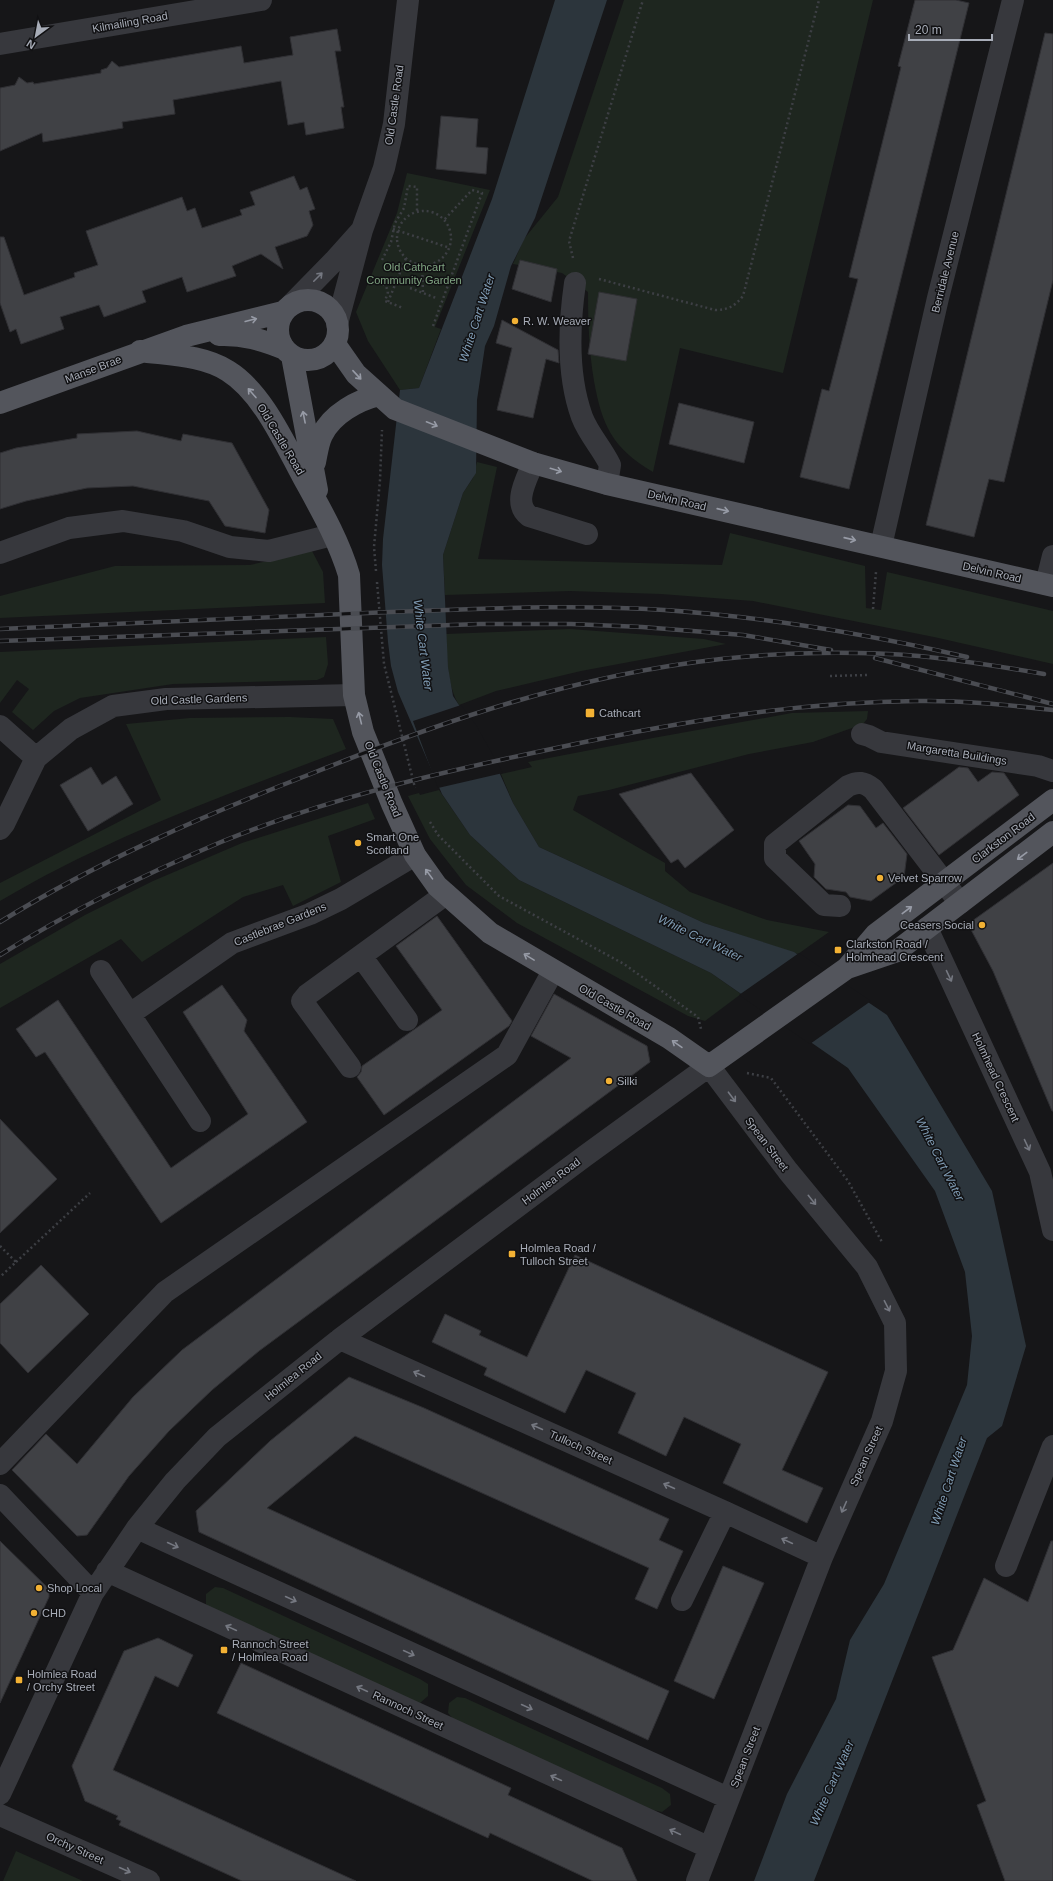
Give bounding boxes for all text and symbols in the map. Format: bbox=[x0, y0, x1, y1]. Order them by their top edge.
street label: Kilmailing Road bbox=[91, 9, 169, 35]
north arrow bbox=[16, 16, 56, 56]
scale bar bbox=[909, 16, 992, 42]
text: 20 m bbox=[915, 23, 942, 37]
text: N bbox=[24, 37, 37, 52]
street label: Old Castle Road bbox=[382, 64, 406, 146]
street label: Berridale Avenue bbox=[929, 230, 961, 314]
park label: Old Cathcart Community Garden bbox=[366, 261, 462, 286]
water label: White Cart Water bbox=[456, 271, 498, 364]
one-way arrow bbox=[313, 272, 323, 282]
place label: R. W. Weaver bbox=[523, 315, 591, 327]
one-way arrow bbox=[244, 316, 257, 324]
marker: R. W. Weaver bbox=[510, 316, 520, 326]
street label: Manse Brae bbox=[63, 353, 123, 385]
one-way arrow bbox=[352, 370, 362, 380]
one-way arrow bbox=[247, 388, 256, 399]
street label: Old Castle Road bbox=[255, 401, 307, 477]
one-way arrow bbox=[300, 411, 308, 424]
one-way arrow bbox=[425, 420, 437, 428]
one-way arrow bbox=[549, 467, 562, 474]
street label: Delvin Road bbox=[646, 487, 708, 513]
one-way arrow bbox=[717, 507, 730, 515]
one-way arrow bbox=[843, 535, 856, 543]
street label: Delvin Road bbox=[961, 559, 1023, 585]
water label: White Cart Water bbox=[410, 599, 436, 692]
street label: Old Castle Gardens bbox=[151, 691, 248, 707]
marker: Cathcart bbox=[584, 707, 596, 719]
place label: Cathcart bbox=[599, 707, 641, 719]
one-way arrow bbox=[355, 712, 363, 725]
street label: Old Castle Road bbox=[362, 739, 404, 819]
street label: Margaretta Buildings bbox=[906, 739, 1008, 767]
street label: Clarkston Road bbox=[969, 810, 1037, 866]
place label: Smart One Scotland bbox=[366, 831, 419, 856]
marker: Smart One Scotland bbox=[353, 838, 363, 848]
one-way arrow bbox=[1017, 852, 1028, 860]
one-way arrow bbox=[425, 869, 433, 880]
place label: Velvet Sparrow bbox=[888, 872, 962, 884]
marker: Velvet Sparrow bbox=[875, 873, 885, 883]
street label: Castlebrae Gardens bbox=[232, 900, 328, 948]
one-way arrow bbox=[902, 906, 913, 915]
water label: White Cart Water bbox=[656, 912, 745, 965]
place label: Ceasers Social bbox=[900, 919, 974, 931]
marker: Ceasers Social bbox=[977, 920, 987, 930]
place label: Clarkston Road / Holmhead Crescent bbox=[846, 938, 943, 963]
marker: Clarkston Road / Holmhead Crescent bbox=[833, 945, 843, 955]
one-way arrow bbox=[523, 952, 534, 961]
one-way arrow bbox=[946, 970, 953, 982]
street label: Old Castle Road bbox=[577, 982, 653, 1032]
street label: Holmhead Crescent bbox=[970, 1030, 1022, 1124]
one-way arrow bbox=[672, 1040, 683, 1048]
place label: Silki bbox=[617, 1075, 637, 1087]
marker: Silki bbox=[604, 1076, 614, 1086]
one-way arrow bbox=[728, 1092, 736, 1103]
street label: Spean Street bbox=[743, 1115, 791, 1173]
water label: White Cart Water bbox=[913, 1115, 968, 1204]
one-way arrow bbox=[1024, 1139, 1031, 1151]
street label: Holmlea Road bbox=[520, 1155, 582, 1207]
one-way arrow bbox=[807, 1195, 816, 1206]
place label: Holmlea Road / Tulloch Street bbox=[520, 1242, 597, 1267]
marker: Holmlea Road / Tulloch Street bbox=[507, 1249, 517, 1259]
one-way arrow bbox=[883, 1299, 891, 1311]
street label: Holmlea Road bbox=[262, 1349, 324, 1403]
one-way arrow bbox=[413, 1370, 425, 1377]
one-way arrow bbox=[532, 1423, 544, 1431]
street label: Spean Street bbox=[847, 1424, 885, 1488]
street label: Tulloch Street bbox=[548, 1428, 614, 1466]
water label: White Cart Water bbox=[928, 1434, 970, 1527]
one-way arrow bbox=[663, 1482, 675, 1489]
one-way arrow bbox=[840, 1501, 847, 1513]
one-way arrow bbox=[781, 1537, 793, 1544]
one-way arrow bbox=[166, 1542, 178, 1549]
place label: Shop Local bbox=[47, 1582, 102, 1594]
marker: Shop Local bbox=[34, 1583, 44, 1593]
one-way arrow bbox=[285, 1596, 297, 1603]
place label: CHD bbox=[42, 1607, 66, 1619]
marker: CHD bbox=[29, 1608, 39, 1618]
one-way arrow bbox=[225, 1624, 237, 1632]
place label: Rannoch Street / Holmlea Road bbox=[232, 1638, 308, 1663]
marker: Rannoch Street / Holmlea Road bbox=[219, 1645, 229, 1655]
one-way arrow bbox=[403, 1650, 415, 1657]
place label: Holmlea Road / Orchy Street bbox=[27, 1668, 97, 1693]
marker: Holmlea Road / Orchy Street bbox=[14, 1675, 24, 1685]
one-way arrow bbox=[356, 1684, 368, 1692]
street label: Rannoch Street bbox=[371, 1688, 445, 1732]
one-way arrow bbox=[521, 1704, 533, 1711]
street label: Spean Street bbox=[728, 1725, 762, 1789]
water label: White Cart Water bbox=[807, 1737, 857, 1828]
one-way arrow bbox=[551, 1774, 563, 1781]
one-way arrow bbox=[669, 1828, 681, 1835]
street label: Orchy Street bbox=[44, 1830, 106, 1866]
one-way arrow bbox=[119, 1867, 131, 1875]

